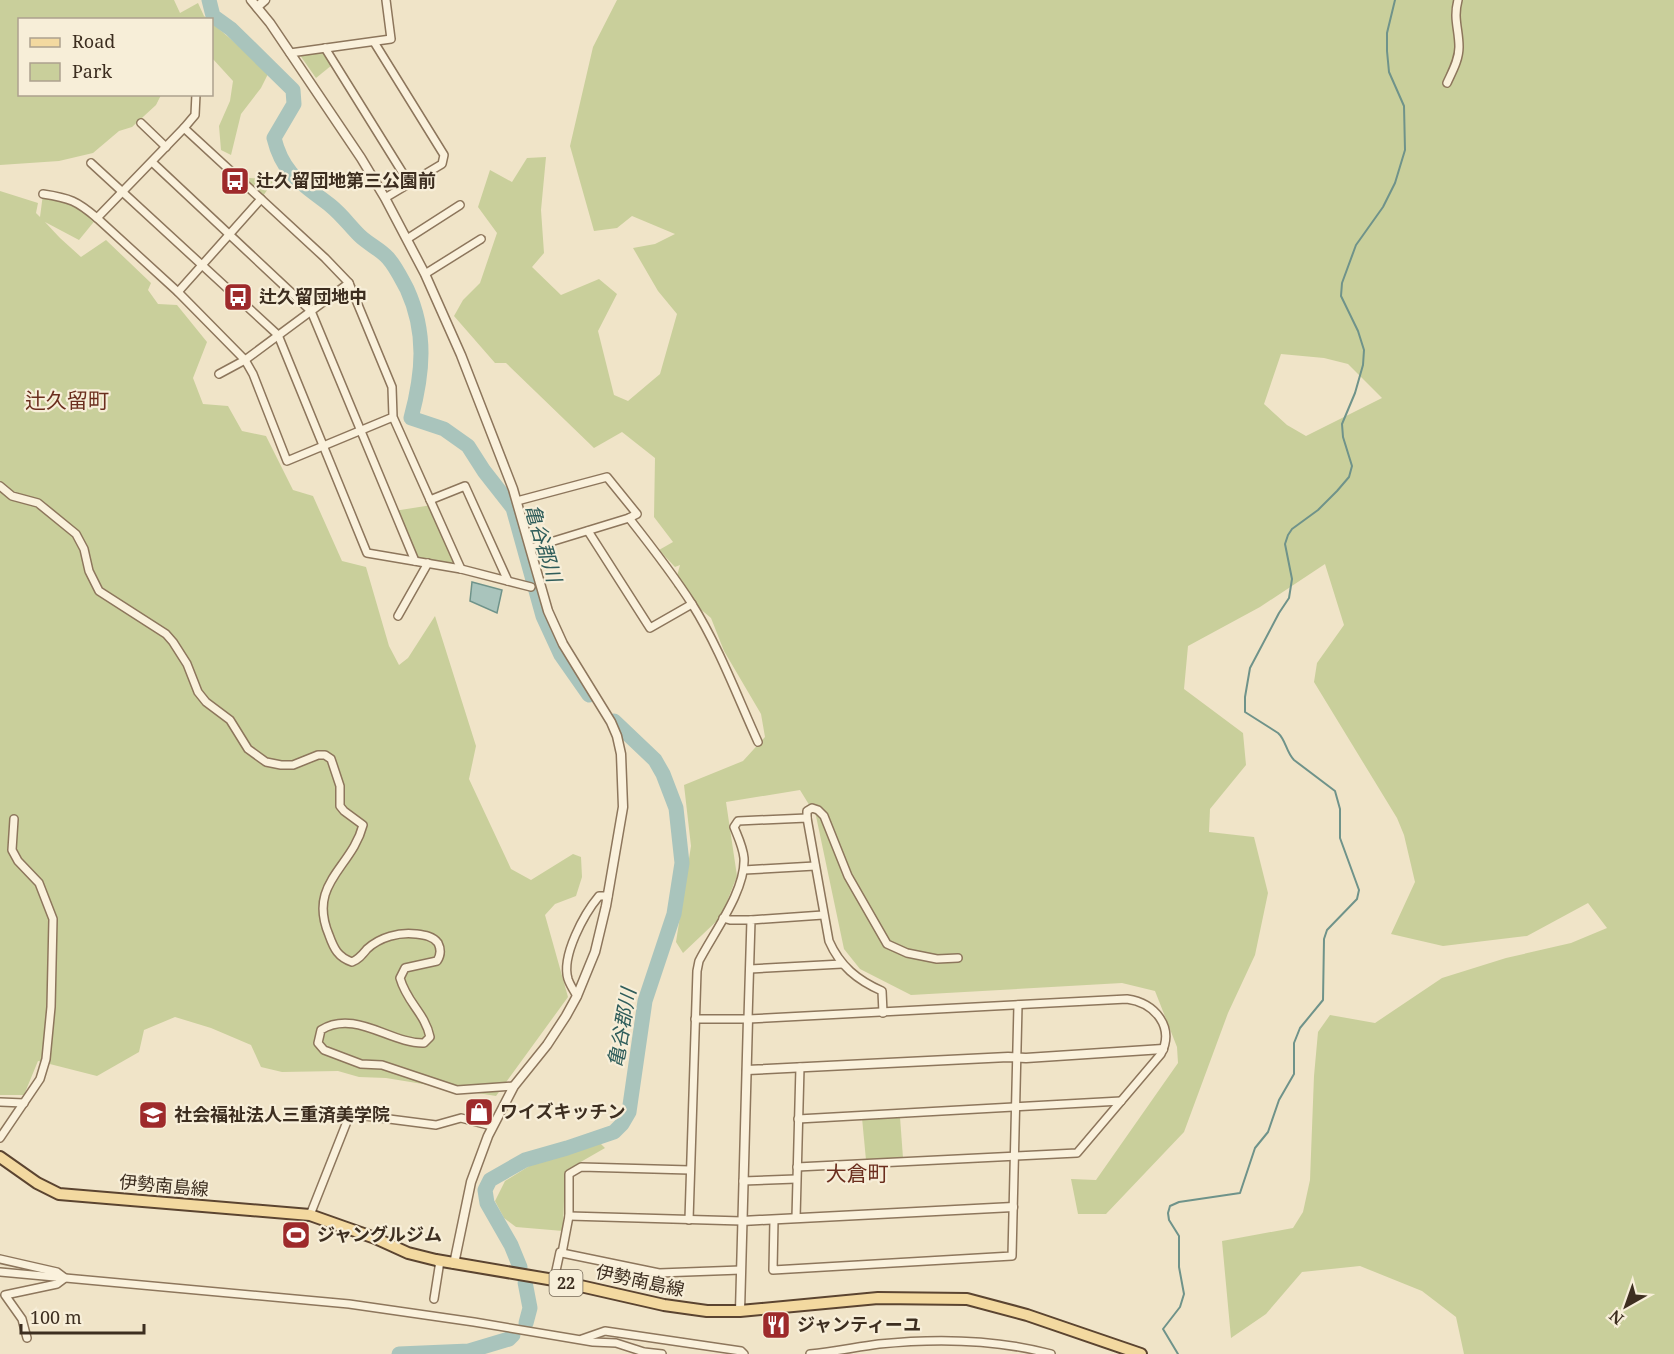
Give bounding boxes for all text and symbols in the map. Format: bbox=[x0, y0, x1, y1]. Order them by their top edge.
legend bbox=[18, 18, 213, 96]
text: Road bbox=[72, 29, 115, 53]
text: Park bbox=[72, 59, 112, 83]
bus stop icon: 辻久留団地第三公園前 bbox=[219, 165, 251, 197]
place label: 辻久留団地第三公園前 bbox=[256, 168, 436, 192]
bus stop icon: 辻久留団地中 bbox=[222, 281, 254, 313]
place label: 辻久留団地中 bbox=[259, 284, 367, 308]
district label: 辻久留町 bbox=[25, 386, 109, 414]
water label: 亀谷郡川 bbox=[519, 501, 569, 587]
water label: 亀谷郡川 bbox=[601, 984, 642, 1070]
shop icon: ワイズキッチン bbox=[463, 1096, 495, 1128]
school or university icon: 社会福祉法人三重済美学院 bbox=[137, 1099, 169, 1131]
place label: ワイズキッチン bbox=[500, 1099, 625, 1123]
place label: 社会福祉法人三重済美学院 bbox=[174, 1102, 390, 1126]
district label: 大倉町 bbox=[826, 1159, 889, 1187]
street label: 伊勢南島線 bbox=[118, 1169, 210, 1201]
sports icon: ジャングルジム bbox=[280, 1219, 312, 1251]
place label: ジャングルジム bbox=[317, 1222, 442, 1246]
street label: 伊勢南島線 bbox=[594, 1259, 687, 1301]
road number: 22 bbox=[550, 1270, 582, 1296]
north arrow bbox=[1596, 1276, 1656, 1336]
scale bar bbox=[21, 1297, 144, 1335]
text: 100 m bbox=[30, 1305, 82, 1329]
text: N bbox=[1604, 1305, 1628, 1330]
restaurant icon: ジャンティーユ bbox=[760, 1309, 792, 1341]
place label: ジャンティーユ bbox=[797, 1312, 921, 1336]

